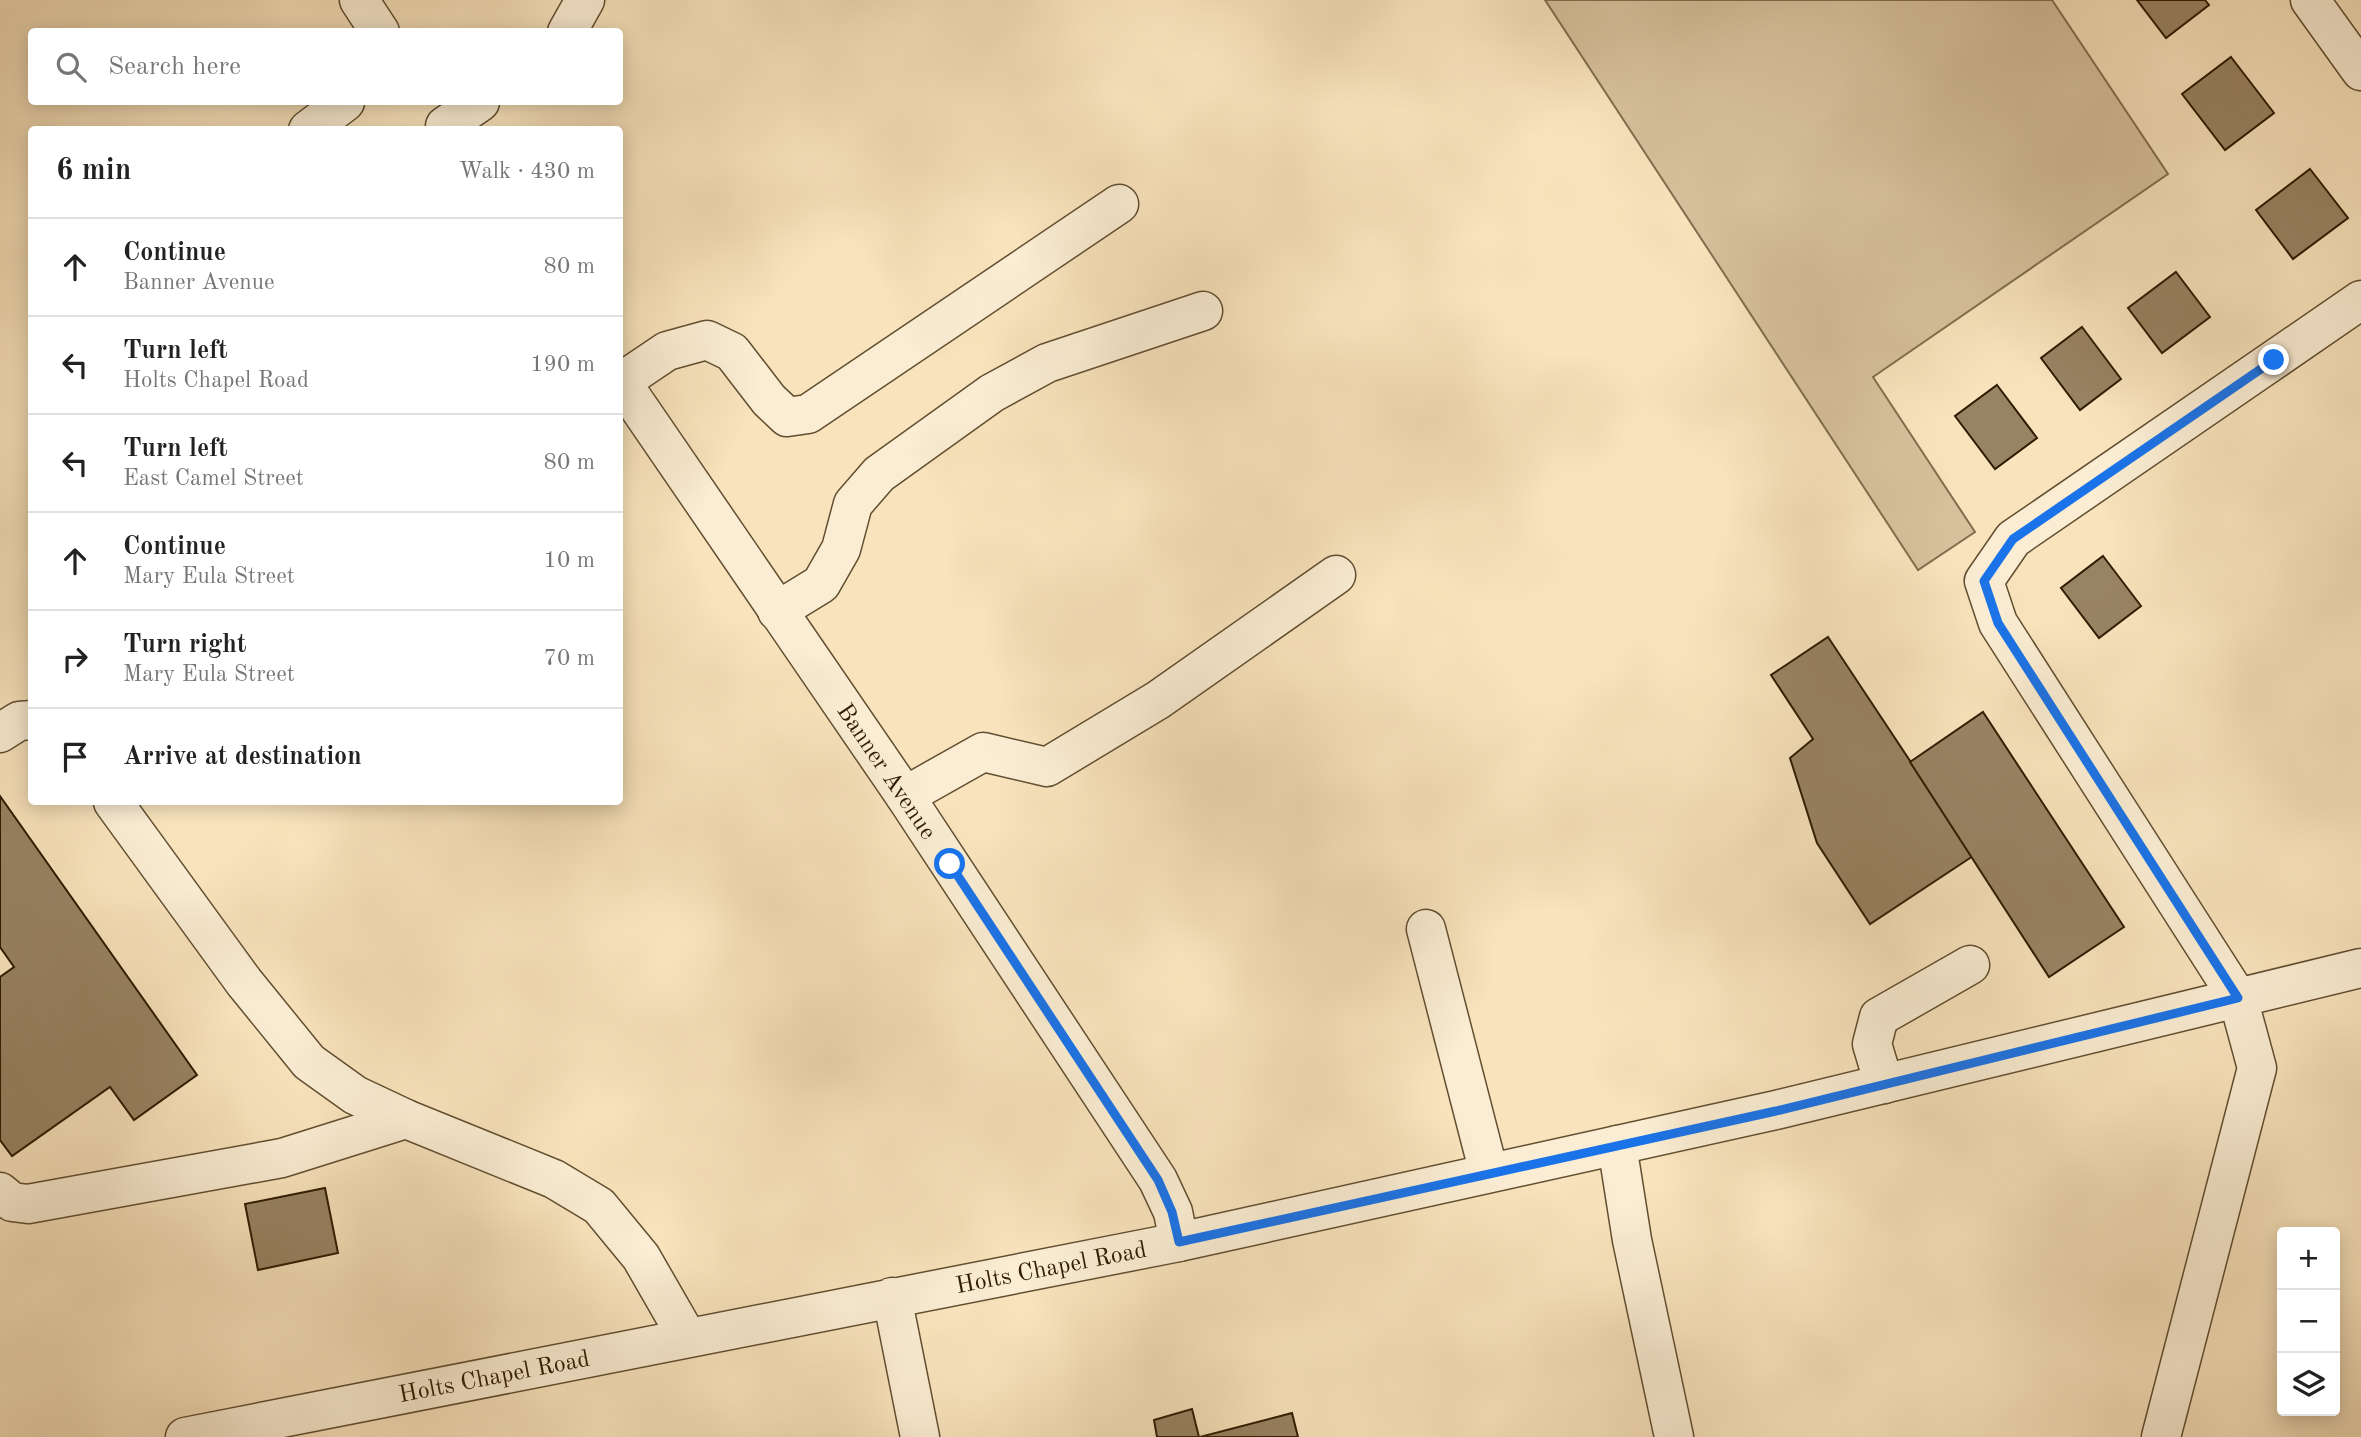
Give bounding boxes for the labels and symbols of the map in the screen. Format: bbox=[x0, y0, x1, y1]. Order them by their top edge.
route end bbox=[2258, 344, 2289, 375]
street label: Banner Avenue bbox=[831, 700, 940, 844]
route start bbox=[934, 848, 965, 879]
street label: Holts Chapel Road bbox=[954, 1239, 1149, 1299]
street label: Holts Chapel Road bbox=[397, 1348, 592, 1408]

